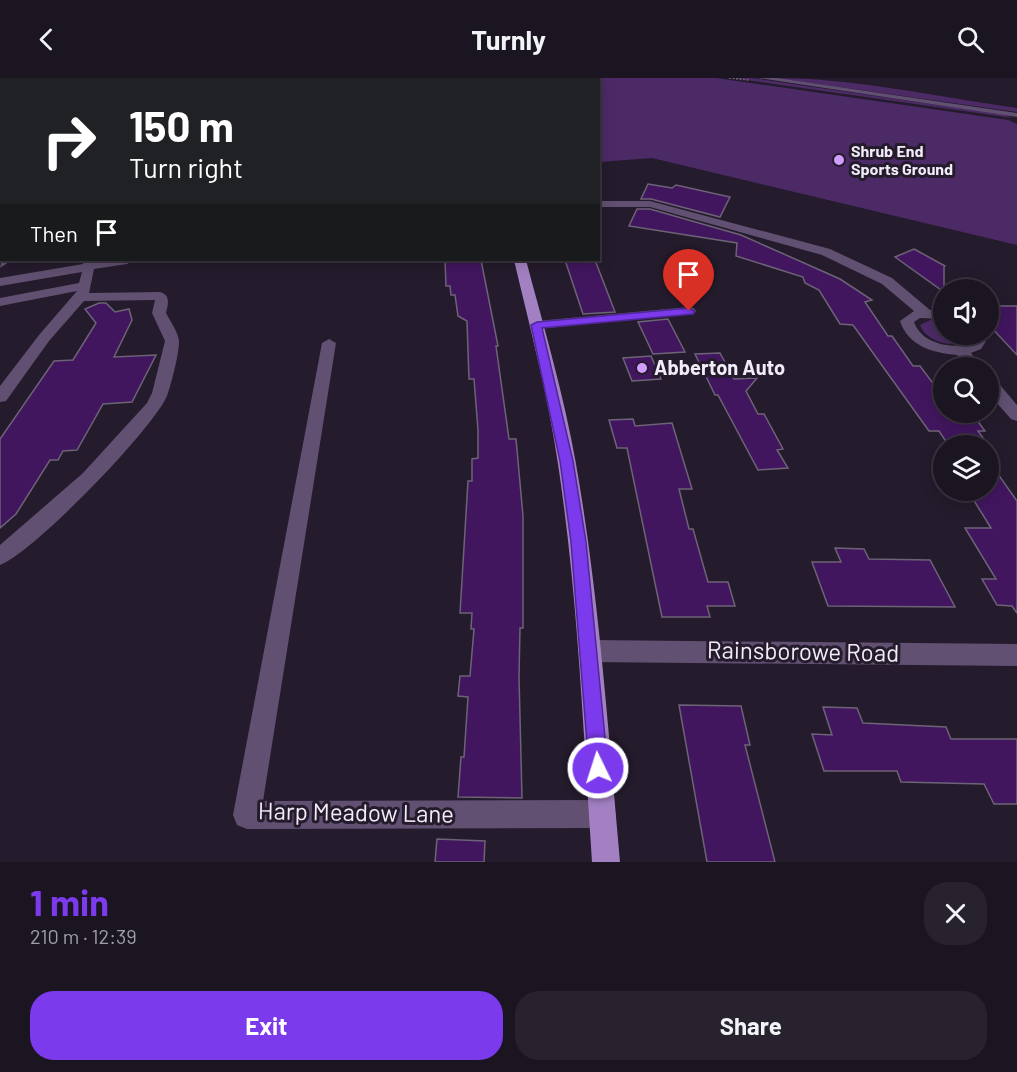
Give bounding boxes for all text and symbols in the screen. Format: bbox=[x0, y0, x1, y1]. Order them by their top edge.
icon: back bbox=[30, 23, 63, 56]
text: Turnly bbox=[471, 23, 546, 55]
icon: search bbox=[954, 23, 987, 56]
text: 150 m bbox=[129, 100, 234, 150]
icon: right bbox=[30, 102, 108, 180]
place label: Shrub End Sports Ground bbox=[851, 141, 953, 178]
text: Turn right bbox=[129, 151, 243, 183]
marker: Shrub End Sports Ground bbox=[832, 153, 846, 167]
icon: arrive bbox=[90, 216, 123, 249]
text: Then bbox=[30, 220, 78, 246]
pin bbox=[663, 249, 714, 311]
icon: arrive bbox=[672, 258, 705, 291]
map controls bbox=[933, 279, 999, 501]
button: sound bbox=[933, 279, 999, 345]
place label: Abberton Auto bbox=[654, 355, 785, 379]
button: search bbox=[933, 357, 999, 423]
marker: Abberton Auto bbox=[635, 361, 649, 375]
button: layers bbox=[933, 435, 999, 501]
street label: Rainsborowe Road bbox=[707, 634, 899, 667]
position arrow bbox=[566, 736, 630, 800]
street label: Harp Meadow Lane bbox=[258, 795, 454, 828]
text: 1 min bbox=[30, 880, 109, 923]
button: close bbox=[924, 882, 987, 945]
text: 210 m · 12:39 bbox=[30, 924, 137, 948]
button: Exit bbox=[30, 991, 503, 1060]
button: Share bbox=[515, 991, 987, 1060]

